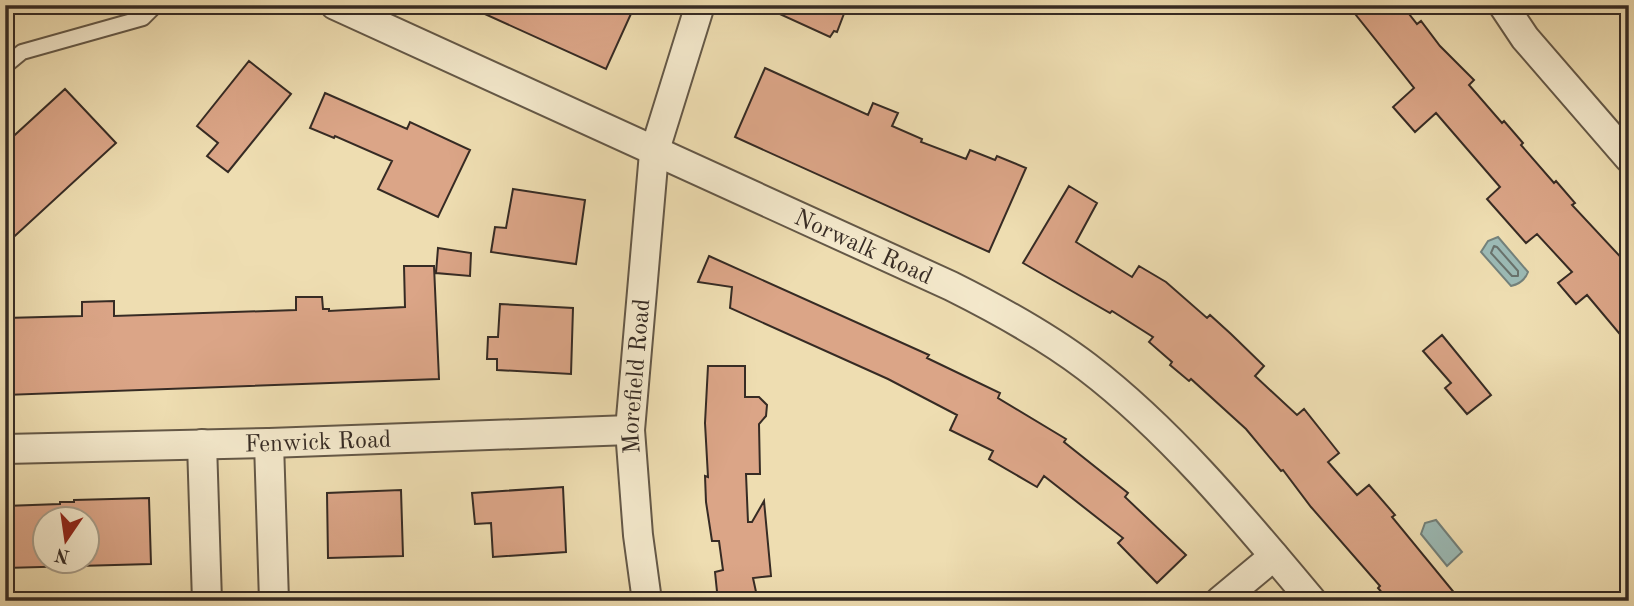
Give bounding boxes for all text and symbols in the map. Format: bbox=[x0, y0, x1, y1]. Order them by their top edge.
street label: Norwalk Road bbox=[790, 206, 936, 290]
street label: Morefield Road bbox=[620, 298, 655, 455]
street label: Fenwick Road bbox=[244, 429, 392, 458]
north arrow bbox=[32, 504, 102, 574]
text: N bbox=[53, 543, 72, 565]

